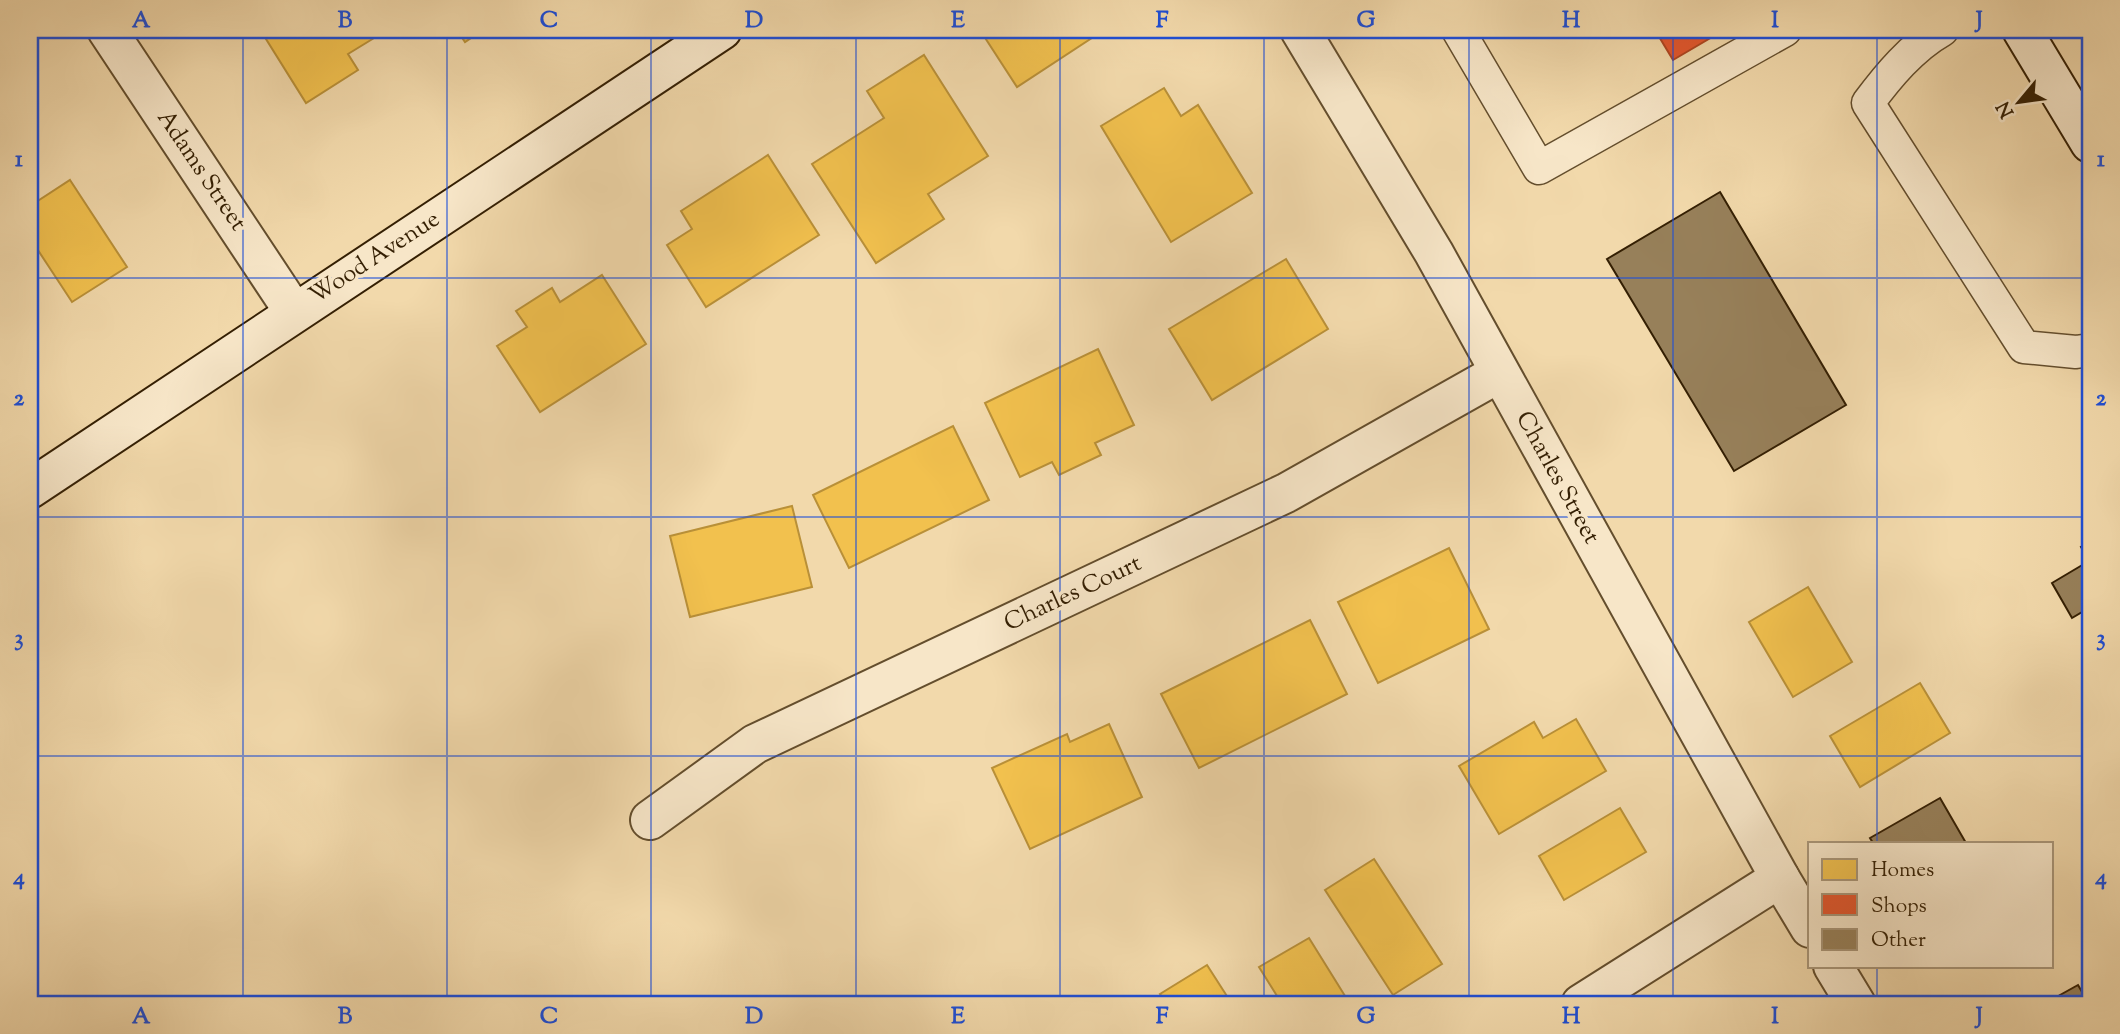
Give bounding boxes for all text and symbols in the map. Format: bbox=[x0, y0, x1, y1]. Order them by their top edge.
text: A bbox=[132, 5, 151, 38]
text: B bbox=[338, 5, 353, 38]
text: C bbox=[540, 5, 558, 38]
text: D bbox=[745, 5, 763, 38]
text: E bbox=[951, 5, 965, 38]
text: F bbox=[1156, 5, 1169, 38]
text: G bbox=[1357, 5, 1376, 38]
text: H bbox=[1562, 5, 1581, 38]
text: I bbox=[1771, 5, 1779, 38]
text: J bbox=[1974, 5, 1983, 38]
north arrow bbox=[1983, 66, 2054, 136]
text: N bbox=[1991, 96, 2022, 122]
street label: Adams Street bbox=[148, 104, 254, 238]
text: 1 bbox=[15, 144, 23, 177]
text: 1 bbox=[2097, 144, 2105, 177]
street label: Wood Avenue bbox=[303, 203, 447, 313]
text: 2 bbox=[14, 383, 25, 416]
text: 2 bbox=[2096, 383, 2107, 416]
street label: Charles Street bbox=[1506, 405, 1608, 551]
street label: Charles Court bbox=[999, 547, 1147, 641]
text: 3 bbox=[14, 623, 24, 656]
text: 3 bbox=[2096, 623, 2106, 656]
legend bbox=[1808, 842, 2054, 968]
text: Homes bbox=[1871, 856, 1934, 886]
text: 4 bbox=[12, 862, 25, 895]
text: 4 bbox=[2094, 862, 2107, 895]
text: Shops bbox=[1871, 892, 1927, 922]
text: Other bbox=[1871, 926, 1926, 956]
text: A bbox=[132, 1001, 151, 1034]
text: B bbox=[338, 1001, 353, 1034]
text: C bbox=[540, 1001, 558, 1034]
text: D bbox=[745, 1001, 763, 1034]
text: E bbox=[951, 1001, 965, 1034]
text: F bbox=[1156, 1001, 1169, 1034]
text: G bbox=[1357, 1001, 1376, 1034]
text: H bbox=[1562, 1001, 1581, 1034]
text: I bbox=[1771, 1001, 1779, 1034]
text: J bbox=[1974, 1001, 1983, 1034]

